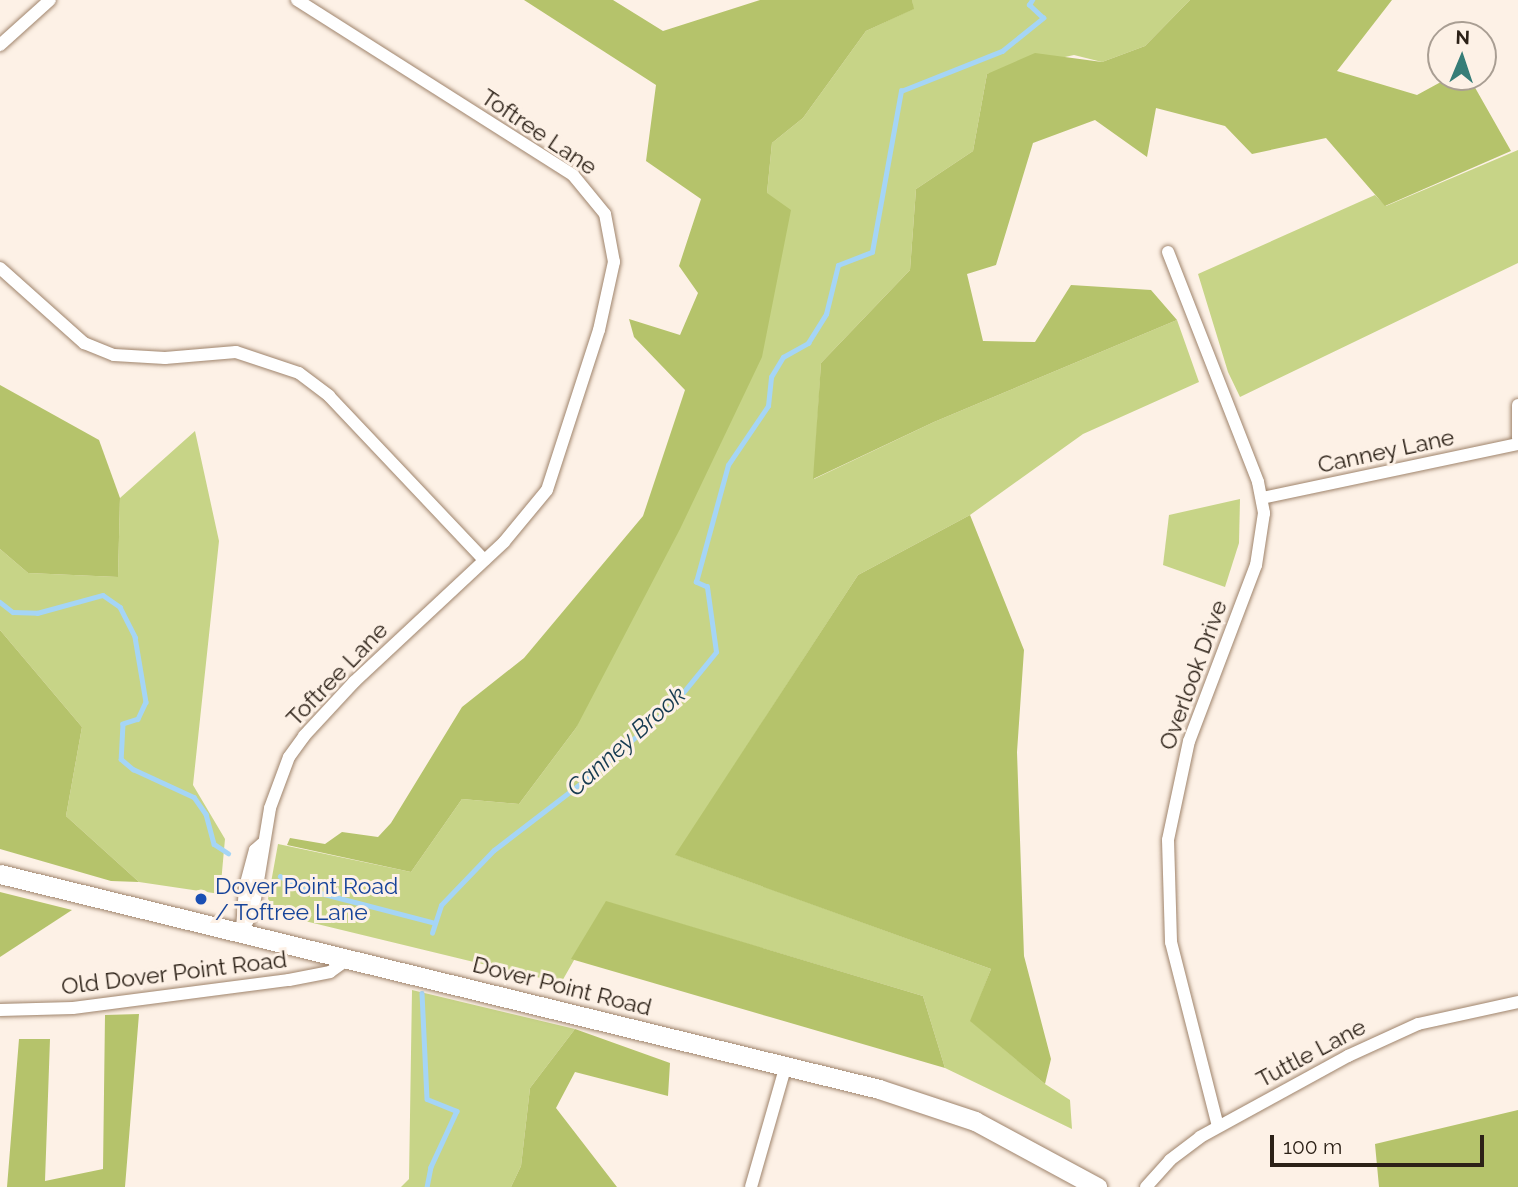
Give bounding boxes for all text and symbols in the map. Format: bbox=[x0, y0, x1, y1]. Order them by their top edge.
north arrow bbox=[1427, 21, 1497, 91]
text: N bbox=[1455, 26, 1470, 48]
street label: Toftree Lane bbox=[476, 83, 602, 181]
street label: Canney Lane bbox=[1315, 423, 1457, 479]
street label: Overlook Drive bbox=[1153, 596, 1233, 754]
street label: Toftree Lane bbox=[281, 616, 393, 732]
water label: Canney Brook bbox=[560, 680, 692, 802]
place label: Dover Point Road / Toftree Lane bbox=[215, 872, 399, 926]
marker: Dover Point Road / Toftree Lane bbox=[193, 891, 209, 907]
street label: Old Dover Point Road bbox=[59, 945, 289, 1001]
street label: Dover Point Road bbox=[469, 950, 655, 1022]
street label: Tuttle Lane bbox=[1252, 1013, 1370, 1093]
scale bar bbox=[1273, 1120, 1486, 1164]
text: 100 m bbox=[1283, 1134, 1342, 1159]

